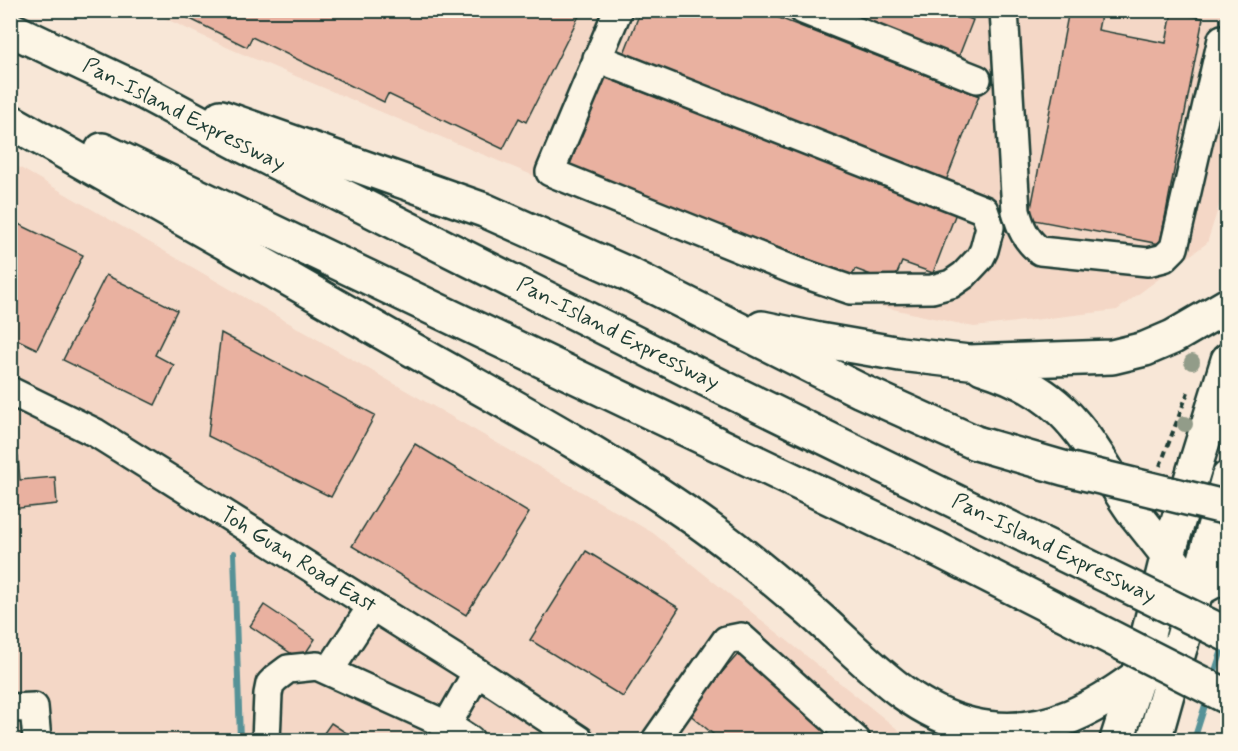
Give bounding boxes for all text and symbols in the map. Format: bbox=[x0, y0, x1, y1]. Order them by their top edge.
street label: Pan-Island Expressway bbox=[78, 52, 290, 178]
street label: Pan-Island Expressway bbox=[512, 271, 724, 397]
street label: Pan-Island Expressway bbox=[947, 487, 1161, 611]
street label: Toh Guan Road East bbox=[215, 501, 381, 619]

